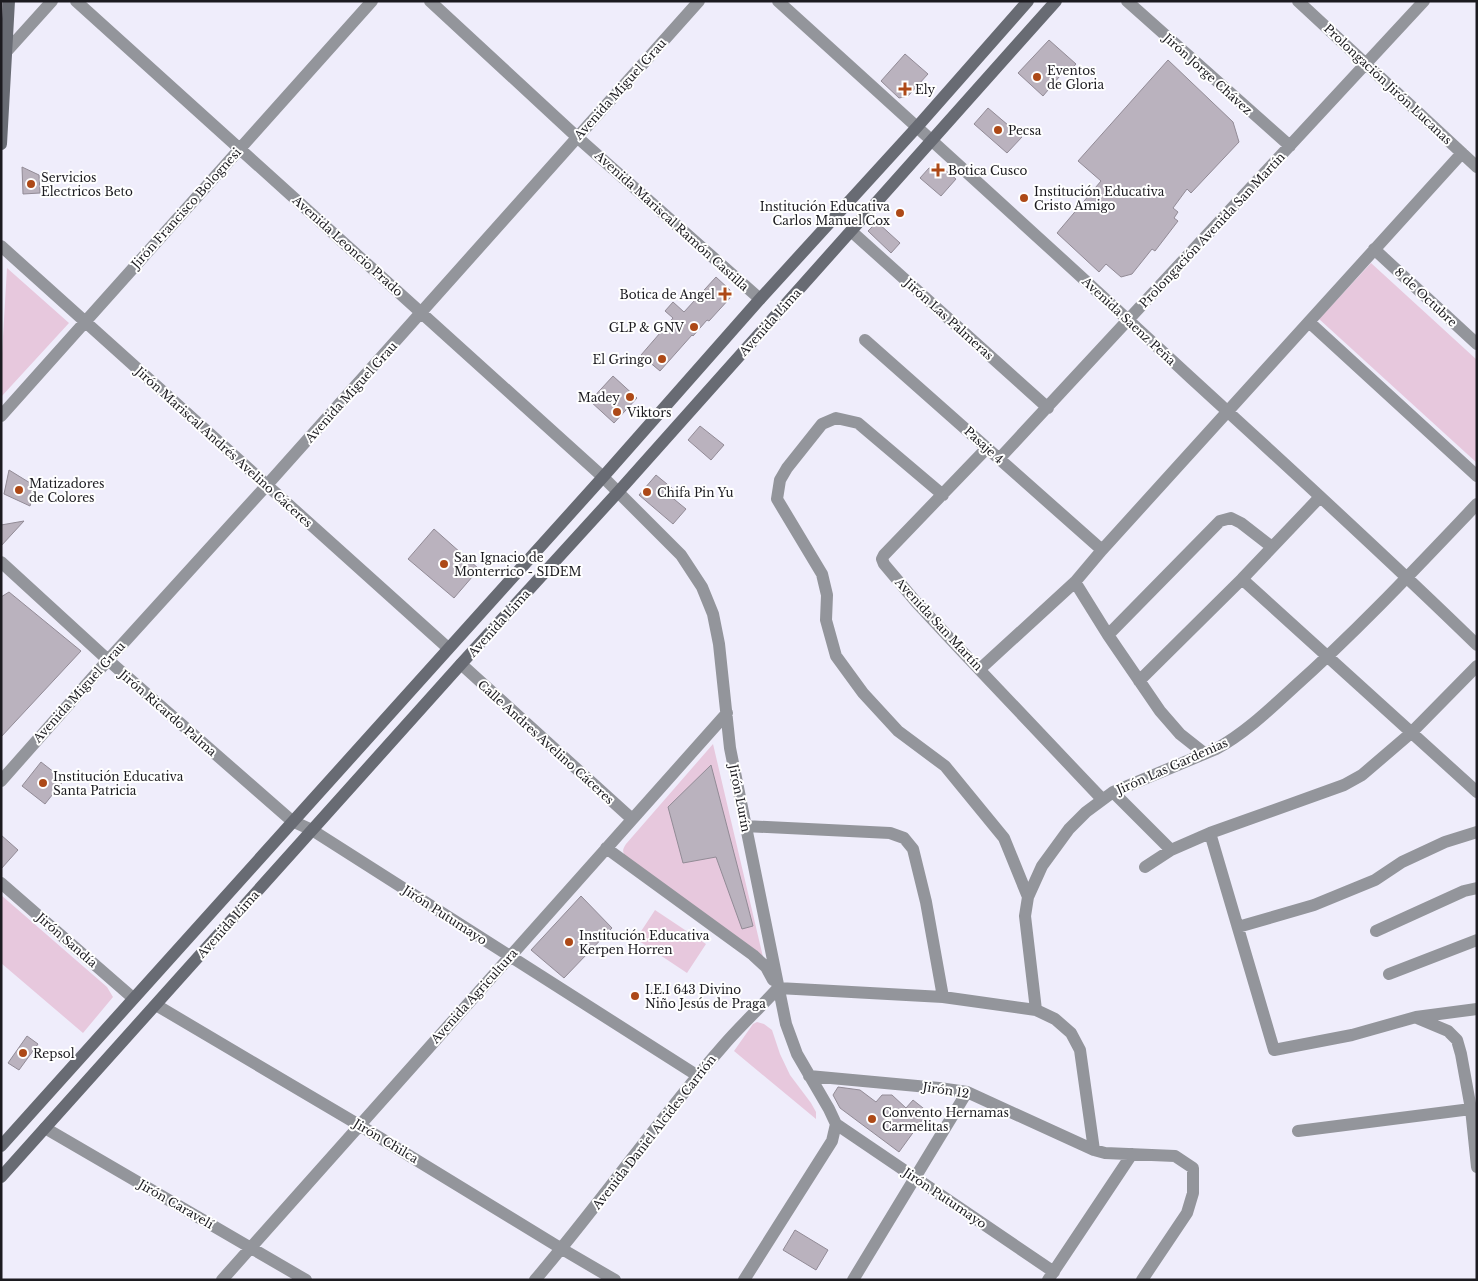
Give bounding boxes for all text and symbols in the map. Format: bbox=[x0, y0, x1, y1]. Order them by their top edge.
street label: Prolongación Jirón Lucanas bbox=[1321, 21, 1455, 147]
street label: Jirón Jorge Chávez bbox=[1159, 29, 1256, 118]
street label: Avenida Miguel Grau bbox=[570, 36, 669, 143]
place label: Eventos de Gloria bbox=[1047, 63, 1104, 92]
marker: Eventos de Gloria bbox=[1031, 71, 1043, 83]
place label: Ely bbox=[915, 82, 936, 97]
marker: Ely bbox=[899, 83, 911, 95]
place label: Pecsa bbox=[1008, 123, 1042, 138]
marker: Pecsa bbox=[992, 124, 1004, 136]
street label: Jirón Francisco Bolognesi bbox=[127, 145, 244, 273]
street label: Avenida Mariscal Ramón Castilla bbox=[591, 147, 752, 294]
street label: Prolongación Avenida San Martín bbox=[1136, 149, 1288, 311]
place label: Botica Cusco bbox=[948, 163, 1028, 178]
marker: Botica Cusco bbox=[932, 164, 944, 176]
place label: Servicios Electricos Beto bbox=[41, 170, 133, 199]
marker: Servicios Electricos Beto bbox=[25, 178, 37, 190]
place label: Institución Educativa Cristo Amigo bbox=[1034, 184, 1165, 213]
street label: Avenida Leoncio Prado bbox=[289, 192, 406, 300]
marker: Institución Educativa Cristo Amigo bbox=[1018, 192, 1030, 204]
place label: Institución Educativa Carlos Manuel Cox bbox=[760, 199, 891, 228]
marker: Institución Educativa Carlos Manuel Cox bbox=[894, 207, 906, 219]
street label: 8 de Octubre bbox=[1392, 264, 1460, 330]
street label: Avenida Saenz Peña bbox=[1078, 273, 1179, 368]
street label: Jirón Las Palmeras bbox=[900, 274, 996, 363]
street label: Avenida Lima bbox=[735, 285, 804, 359]
place label: Botica de Angel bbox=[620, 287, 715, 302]
marker: Botica de Angel bbox=[719, 288, 731, 300]
place label: GLP & GNV bbox=[609, 320, 685, 335]
marker: GLP & GNV bbox=[688, 321, 700, 333]
street label: Avenida Miguel Grau bbox=[301, 339, 400, 446]
place label: El Gringo bbox=[592, 352, 652, 367]
marker: El Gringo bbox=[656, 353, 668, 365]
street label: Jirón Mariscal Andrés Avelino Cáceres bbox=[131, 362, 316, 530]
place label: Madey bbox=[578, 390, 620, 405]
marker: Madey bbox=[624, 391, 636, 403]
place label: Viktors bbox=[626, 405, 671, 420]
marker: Viktors bbox=[611, 406, 623, 418]
street label: Pasaje 4 bbox=[961, 423, 1007, 467]
place label: Matizadores de Colores bbox=[29, 476, 105, 505]
marker: Matizadores de Colores bbox=[13, 484, 25, 496]
place label: Chifa Pin Yu bbox=[657, 485, 734, 500]
marker: Chifa Pin Yu bbox=[641, 486, 653, 498]
place label: San Ignacio de Monterrico - SIDEM bbox=[454, 550, 582, 579]
marker: San Ignacio de Monterrico - SIDEM bbox=[438, 558, 450, 570]
street label: Avenida San Martín bbox=[891, 574, 986, 674]
street label: Avenida Lima bbox=[464, 586, 533, 660]
street label: Avenida Miguel Grau bbox=[29, 639, 128, 746]
street label: Jirón Ricardo Palma bbox=[115, 665, 220, 759]
street label: Calle Andres Avelino Cáceres bbox=[475, 677, 617, 807]
street label: Jirón Las Gardenias bbox=[1112, 735, 1230, 798]
street label: Jirón Lurín bbox=[726, 761, 754, 833]
place label: Institución Educativa Santa Patricia bbox=[53, 769, 184, 798]
marker: Institución Educativa Santa Patricia bbox=[37, 777, 49, 789]
street label: Jirón Putumayo bbox=[398, 881, 490, 948]
street label: Avenida Lima bbox=[193, 887, 262, 961]
street label: Jirón Sandía bbox=[32, 908, 101, 971]
place label: Institución Educativa Kerpen Horren bbox=[579, 928, 710, 957]
marker: Institución Educativa Kerpen Horren bbox=[563, 936, 575, 948]
street label: Avenida Agricultura bbox=[427, 945, 521, 1047]
place label: I.E.I 643 Divino Niño Jesús de Praga bbox=[645, 982, 766, 1011]
marker: I.E.I 643 Divino Niño Jesús de Praga bbox=[629, 990, 641, 1002]
place label: Repsol bbox=[33, 1046, 75, 1061]
marker: Repsol bbox=[17, 1047, 29, 1059]
street label: Avenida Daniel Alcides Carrión bbox=[588, 1052, 719, 1213]
street label: Jirón 12 bbox=[920, 1079, 970, 1101]
place label: Convento Hernamas Carmelitas bbox=[882, 1105, 1009, 1134]
marker: Convento Hernamas Carmelitas bbox=[866, 1113, 878, 1125]
street label: Jirón Chilca bbox=[349, 1115, 421, 1166]
street label: Jirón Putumayo bbox=[899, 1163, 990, 1231]
street label: Jirón Caravelí bbox=[134, 1175, 217, 1232]

